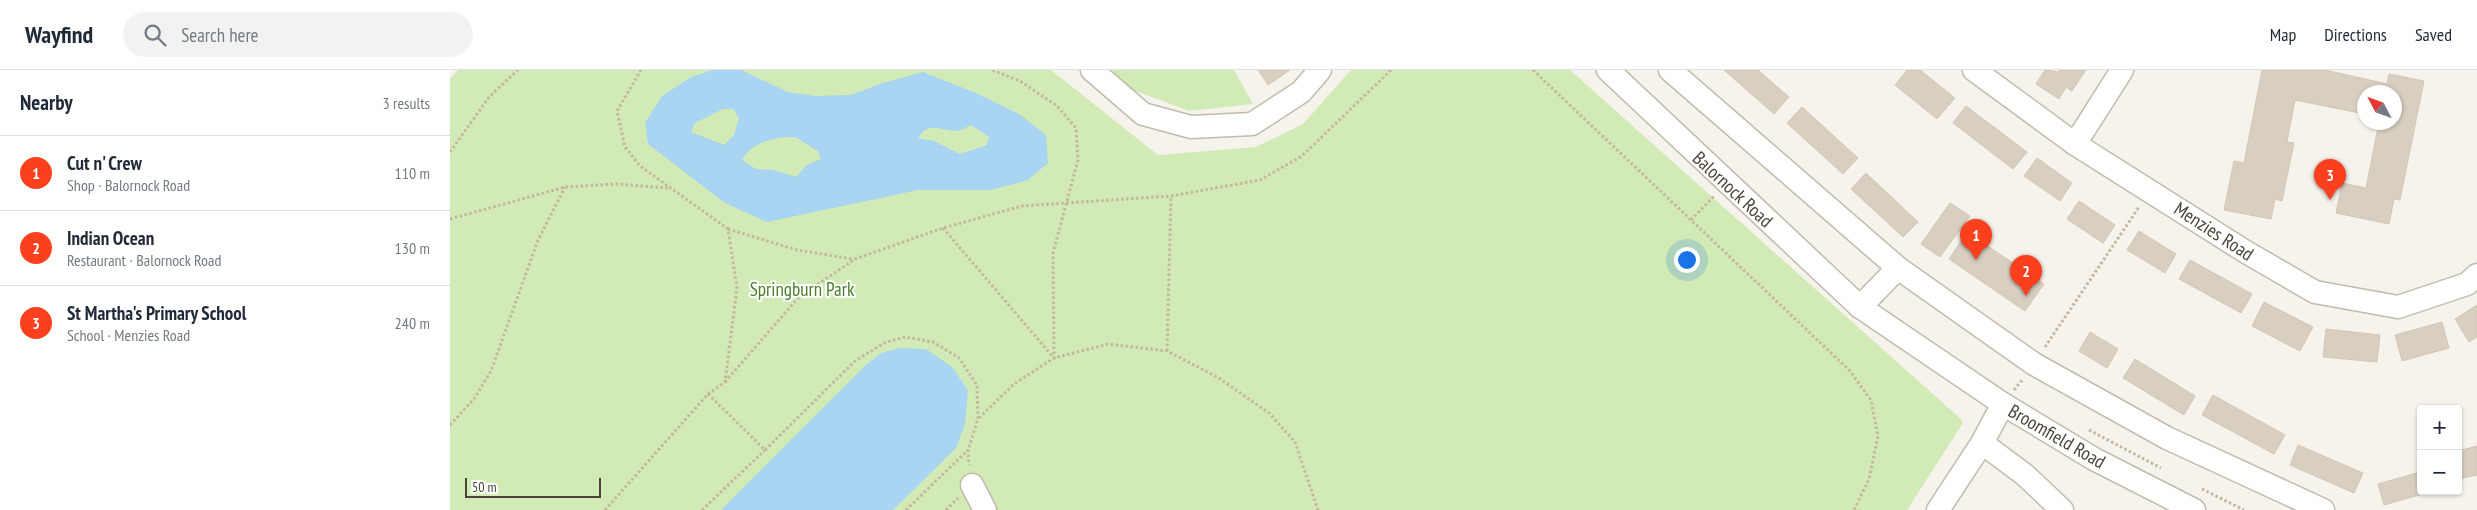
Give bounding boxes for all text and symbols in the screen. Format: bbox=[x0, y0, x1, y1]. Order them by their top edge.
search box bbox=[123, 12, 473, 57]
text: Wayfind bbox=[25, 19, 93, 50]
icon: search bbox=[141, 21, 169, 49]
text: Search here bbox=[181, 23, 258, 47]
text: Map bbox=[2270, 23, 2296, 46]
text: Directions bbox=[2324, 23, 2387, 46]
text: Saved bbox=[2415, 23, 2452, 46]
north arrow bbox=[2357, 85, 2402, 130]
text: Nearby bbox=[20, 89, 73, 116]
text: 3 results bbox=[383, 93, 430, 113]
street label: Balornock Road bbox=[1688, 146, 1778, 232]
text: Cut n' Crew bbox=[67, 151, 142, 175]
pin: 3 bbox=[2314, 159, 2346, 200]
text: 1 bbox=[32, 163, 40, 183]
text: 110 m bbox=[395, 163, 430, 183]
text: Shop · Balornock Road bbox=[67, 175, 190, 195]
street label: Menzies Road bbox=[2170, 196, 2258, 266]
pin: 1 bbox=[1960, 219, 1992, 260]
text: Indian Ocean bbox=[67, 226, 154, 250]
text: 2 bbox=[32, 238, 40, 258]
text: 130 m bbox=[395, 238, 430, 258]
your location bbox=[1674, 247, 1700, 273]
text: Restaurant · Balornock Road bbox=[67, 250, 221, 270]
pin: 2 bbox=[2010, 255, 2042, 296]
park label: Springburn Park bbox=[750, 277, 855, 301]
text: St Martha's Primary School bbox=[67, 301, 246, 325]
text: 3 bbox=[32, 313, 40, 333]
text: 240 m bbox=[395, 313, 430, 333]
text: School · Menzies Road bbox=[67, 325, 190, 345]
street label: Broomfield Road bbox=[2004, 399, 2110, 473]
map controls bbox=[2417, 405, 2462, 495]
button: + bbox=[2417, 405, 2462, 450]
button: − bbox=[2417, 450, 2462, 495]
scale bar bbox=[465, 475, 601, 498]
text: 50 m bbox=[472, 478, 497, 496]

